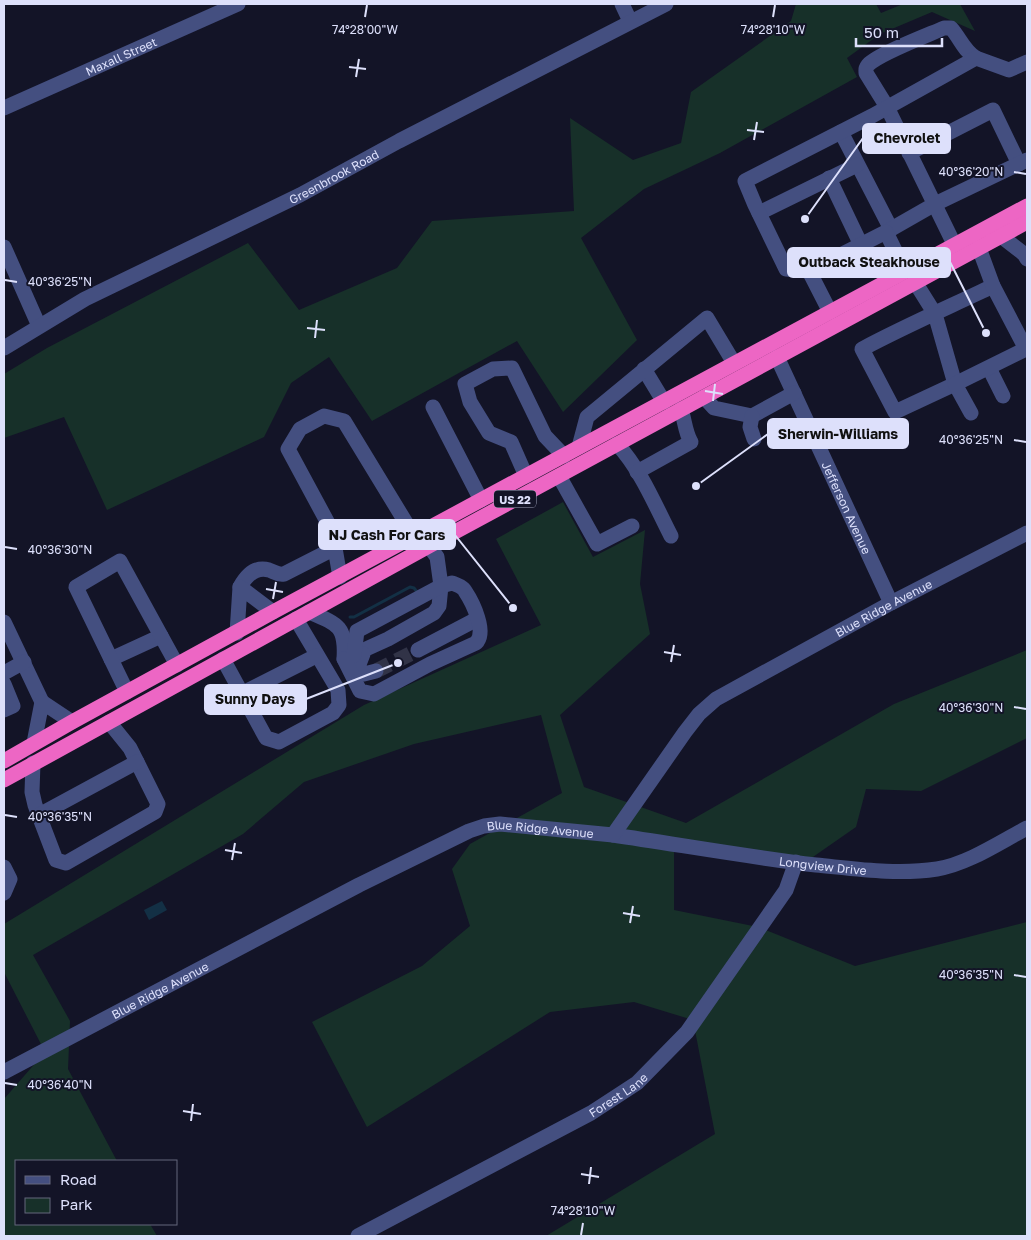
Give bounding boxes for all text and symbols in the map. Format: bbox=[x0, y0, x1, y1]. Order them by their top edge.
scale bar bbox=[856, 15, 942, 47]
text: 74°28'00"W bbox=[332, 22, 398, 37]
text: 74°28'10"W bbox=[741, 22, 806, 37]
text: 50 m bbox=[864, 23, 899, 41]
street label: Maxall Street bbox=[83, 34, 159, 78]
callout: Chevrolet bbox=[863, 124, 950, 153]
text: Chevrolet bbox=[874, 129, 941, 146]
street label: Greenbrook Road bbox=[286, 146, 381, 207]
text: 40°36'20"N bbox=[939, 164, 1003, 179]
callout: Outback Steakhouse bbox=[788, 248, 950, 277]
text: Outback Steakhouse bbox=[798, 253, 940, 270]
text: 40°36'25"N bbox=[28, 274, 92, 289]
callout: Sherwin-Williams bbox=[768, 419, 908, 448]
text: Sherwin-Williams bbox=[778, 425, 898, 442]
text: 40°36'25"N bbox=[939, 432, 1003, 447]
street label: Jefferson Avenue bbox=[819, 459, 875, 556]
road number: US 22 bbox=[494, 490, 536, 508]
callout: NJ Cash For Cars bbox=[319, 520, 455, 549]
text: NJ Cash For Cars bbox=[329, 526, 446, 543]
text: 40°36'30"N bbox=[28, 542, 92, 557]
street label: Blue Ridge Avenue bbox=[832, 576, 934, 640]
callout: Sunny Days bbox=[205, 685, 306, 714]
text: Sunny Days bbox=[215, 690, 295, 707]
text: 40°36'30"N bbox=[939, 700, 1003, 715]
text: 40°36'35"N bbox=[28, 809, 92, 824]
street label: Blue Ridge Avenue bbox=[486, 816, 594, 841]
street label: Longview Drive bbox=[778, 853, 867, 877]
street label: Blue Ridge Avenue bbox=[109, 958, 211, 1022]
text: 40°36'35"N bbox=[939, 967, 1003, 982]
street label: Forest Lane bbox=[586, 1069, 651, 1120]
text: 40°36'40"N bbox=[28, 1077, 92, 1092]
legend bbox=[15, 1160, 178, 1225]
text: Road bbox=[60, 1170, 97, 1188]
text: Park bbox=[60, 1195, 93, 1213]
text: 74°28'10"W bbox=[551, 1203, 616, 1218]

